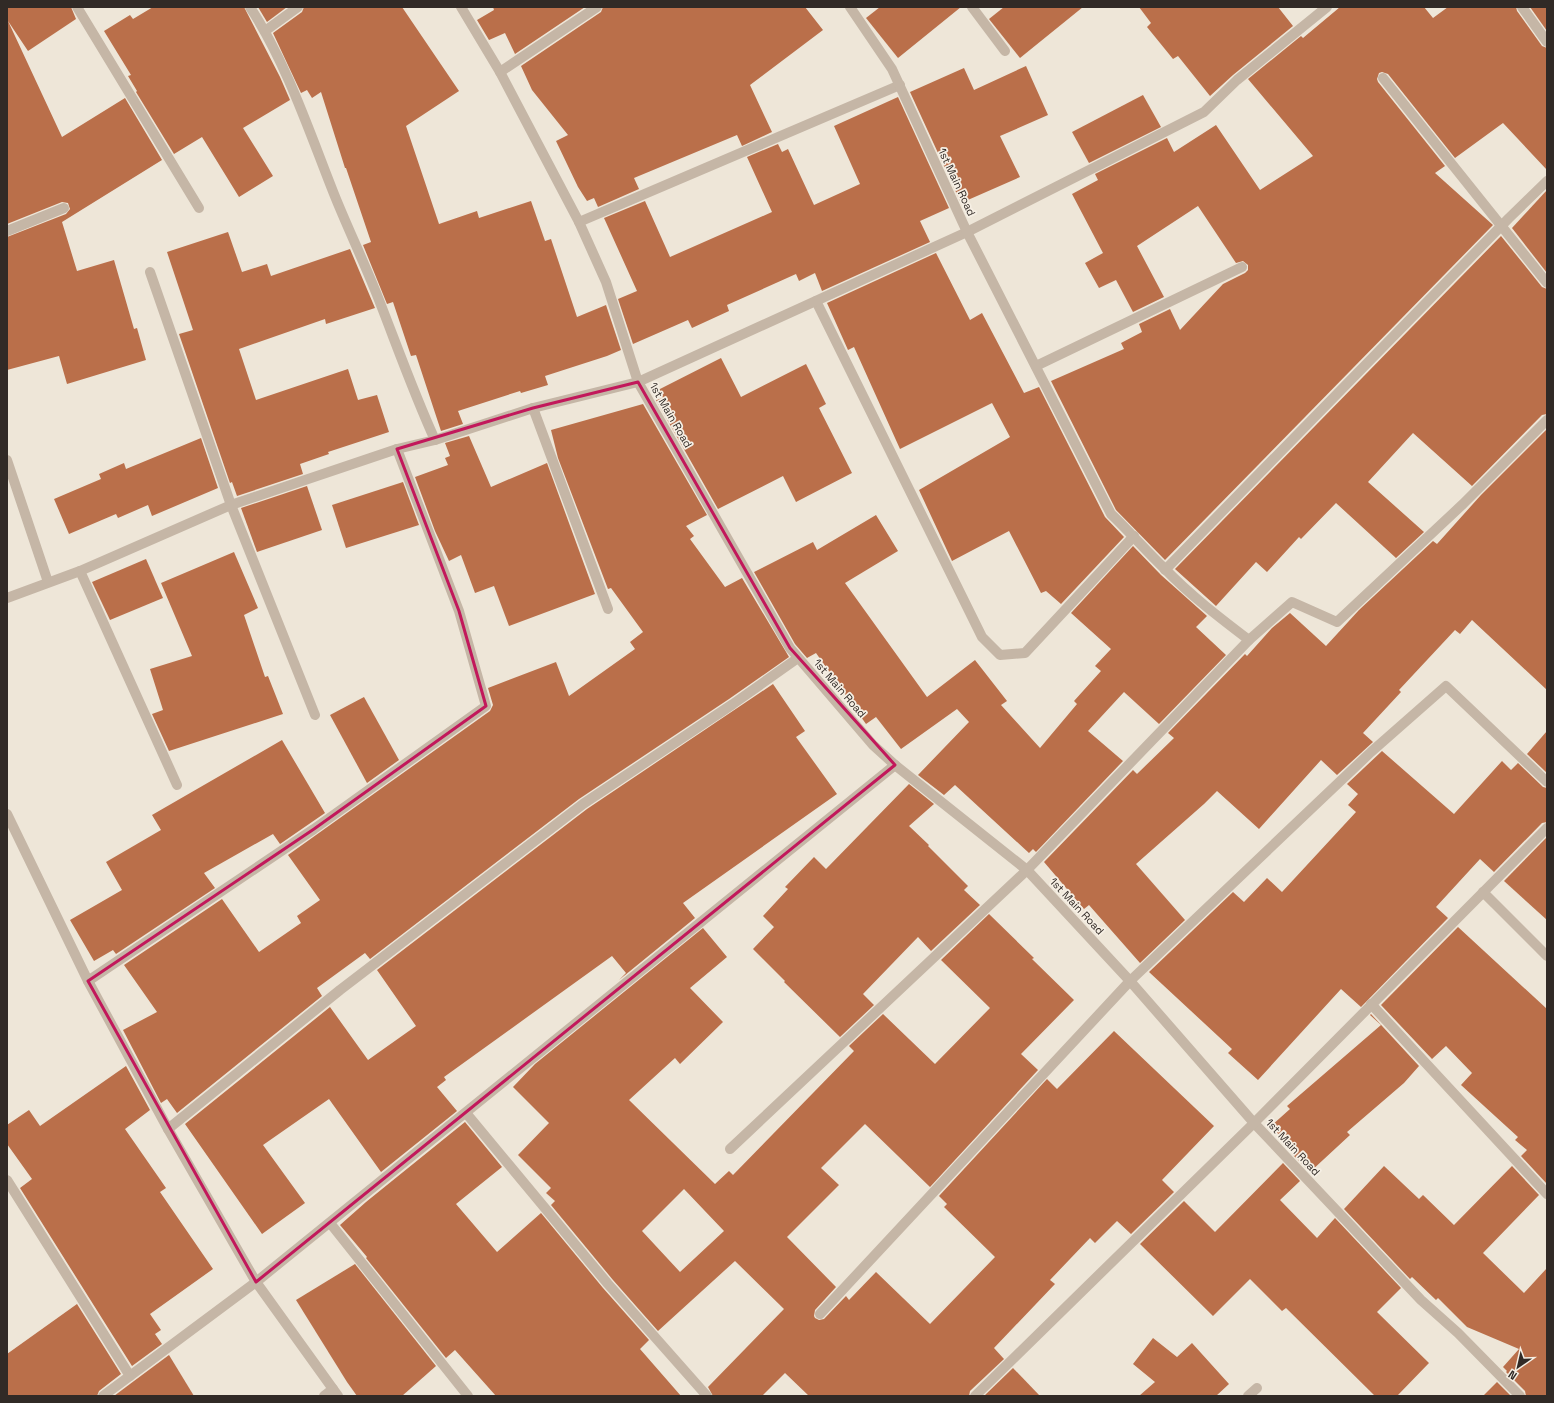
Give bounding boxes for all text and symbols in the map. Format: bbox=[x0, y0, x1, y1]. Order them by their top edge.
street label: 1st Main Road bbox=[935, 146, 979, 218]
street label: 1st Main Road bbox=[647, 380, 695, 450]
street label: 1st Main Road bbox=[811, 656, 869, 720]
street label: 1st Main Road bbox=[1047, 874, 1107, 938]
street label: 1st Main Road bbox=[1263, 1115, 1323, 1179]
north arrow bbox=[1498, 1347, 1538, 1387]
text: N bbox=[1505, 1367, 1519, 1383]

